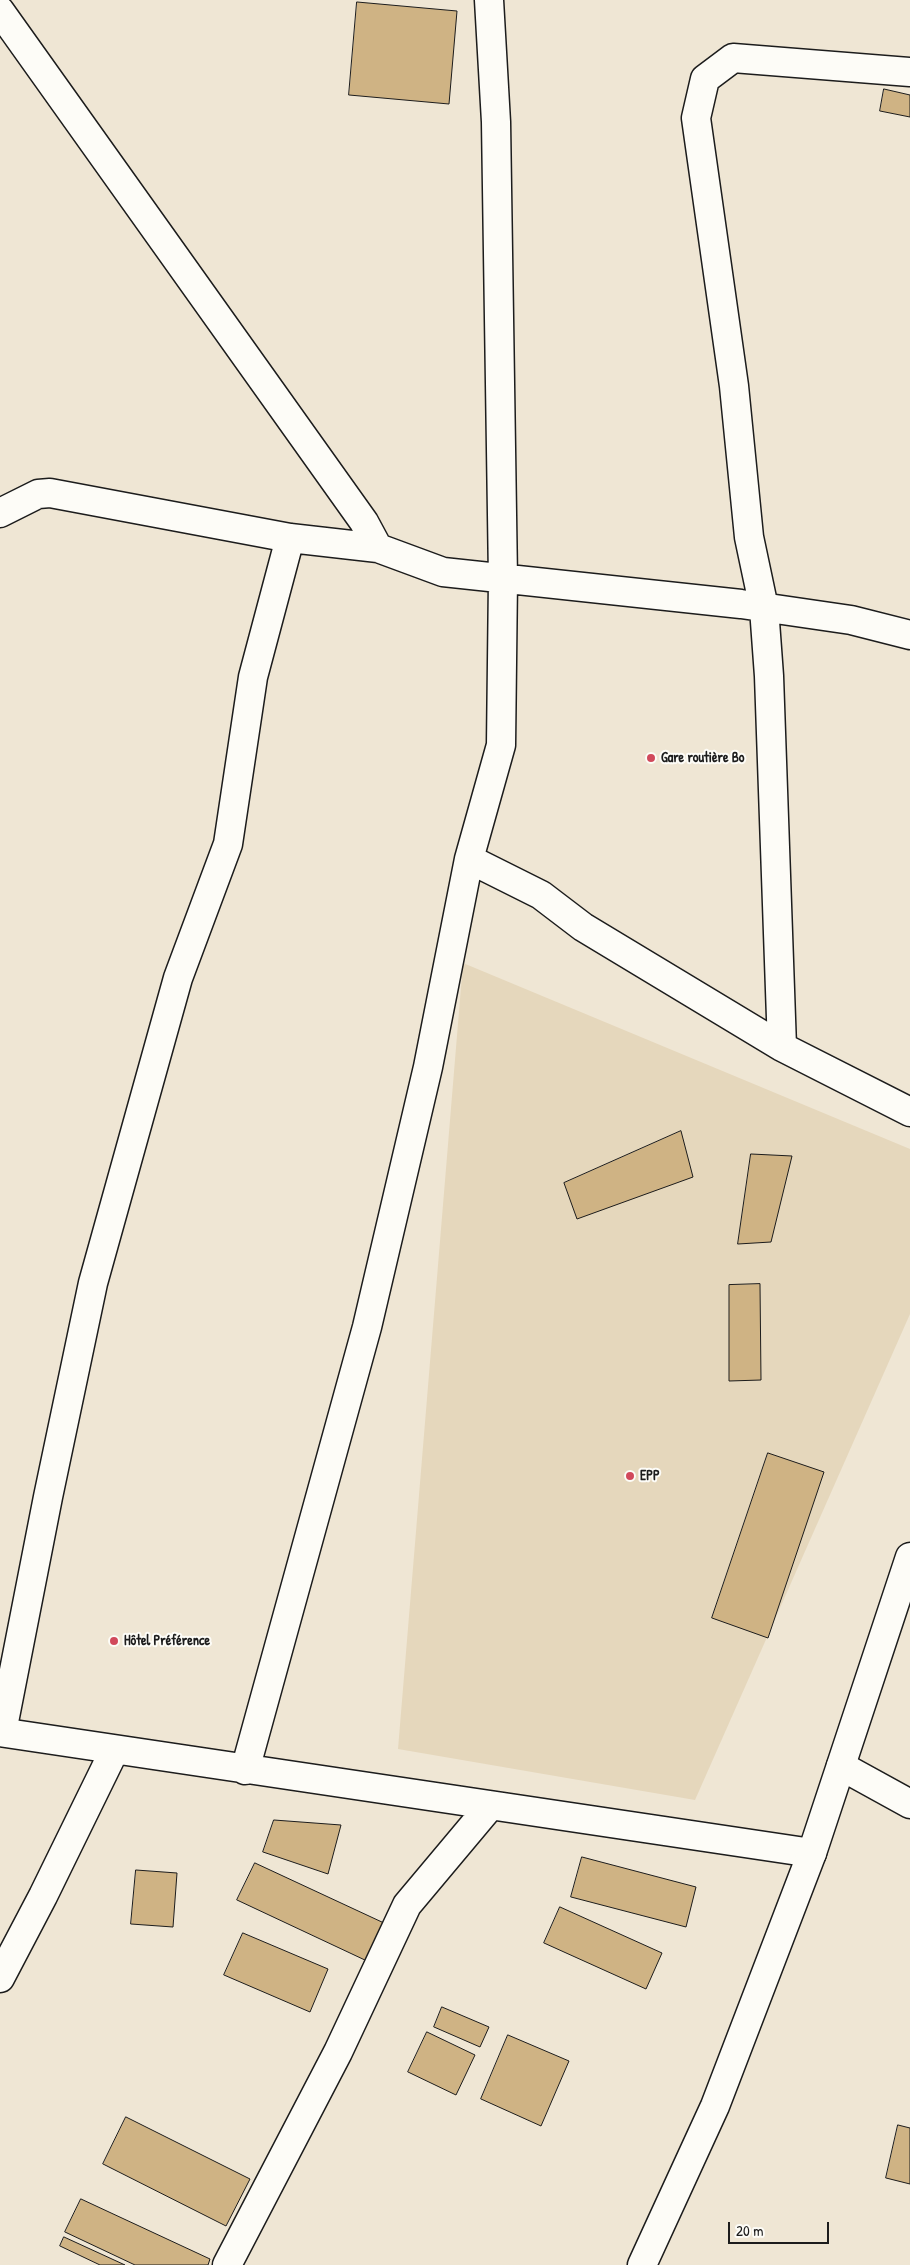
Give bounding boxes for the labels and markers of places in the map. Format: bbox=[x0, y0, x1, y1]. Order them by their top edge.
place label: Gare routière Bo bbox=[661, 750, 744, 766]
marker: Gare routière Bo bbox=[645, 752, 657, 764]
place label: EPP bbox=[640, 1468, 660, 1484]
marker: EPP bbox=[624, 1470, 636, 1482]
place label: Hôtel Préférence bbox=[124, 1633, 210, 1649]
marker: Hôtel Préférence bbox=[108, 1635, 120, 1647]

